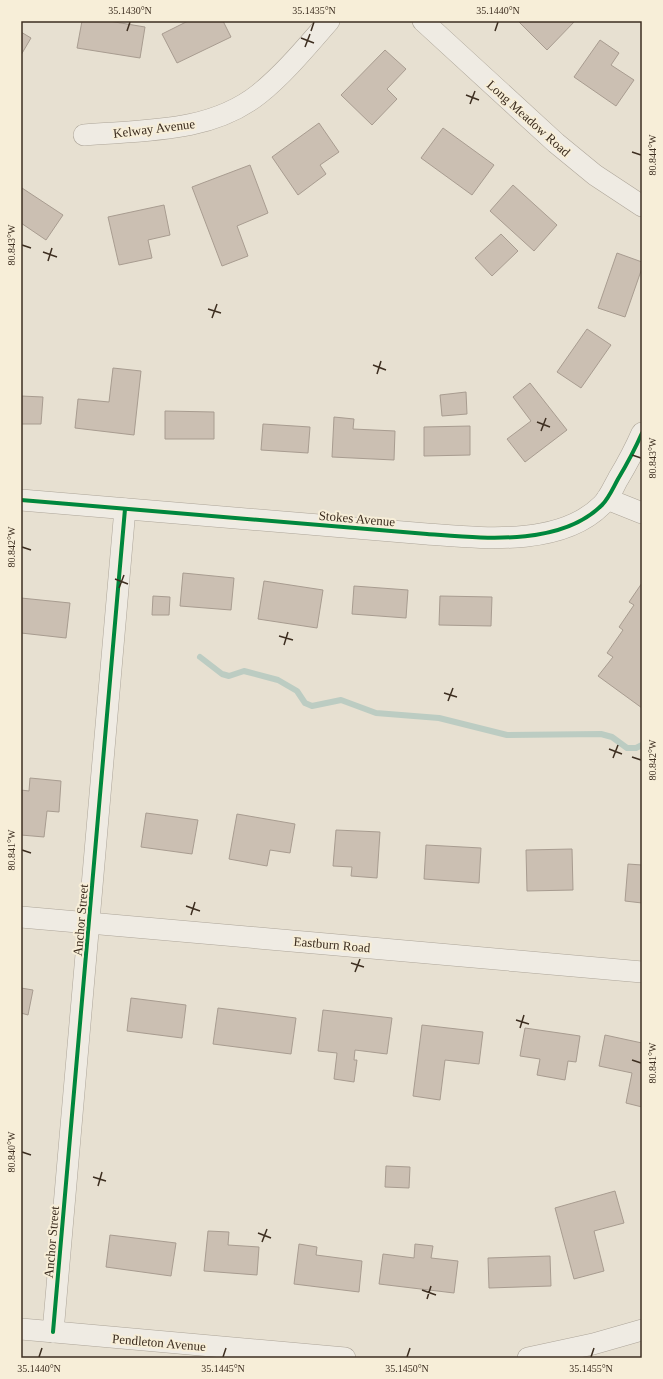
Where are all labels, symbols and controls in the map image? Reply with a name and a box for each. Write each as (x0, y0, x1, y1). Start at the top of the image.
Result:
text: 35.1430°N (108, 5, 152, 16)
text: 35.1435°N (292, 5, 336, 16)
text: 35.1440°N (476, 5, 520, 16)
street label: Long Meadow Road (484, 77, 574, 160)
street label: Kelway Avenue (112, 116, 196, 141)
text: 80.844°W (647, 134, 658, 175)
text: 80.843°W (6, 224, 17, 265)
text: 80.843°W (647, 437, 658, 478)
street label: Stokes Avenue (318, 508, 396, 529)
text: 80.842°W (6, 526, 17, 567)
text: 80.842°W (647, 739, 658, 780)
text: 80.841°W (6, 829, 17, 870)
street label: Anchor Street (70, 883, 91, 957)
street label: Eastburn Road (293, 934, 371, 955)
text: 80.841°W (647, 1042, 658, 1083)
text: 80.840°W (6, 1131, 17, 1172)
street label: Anchor Street (41, 1205, 62, 1279)
street label: Pendleton Avenue (111, 1331, 207, 1354)
text: 35.1440°N (17, 1363, 61, 1374)
text: 35.1445°N (201, 1363, 245, 1374)
text: 35.1450°N (385, 1363, 429, 1374)
text: 35.1455°N (569, 1363, 613, 1374)

